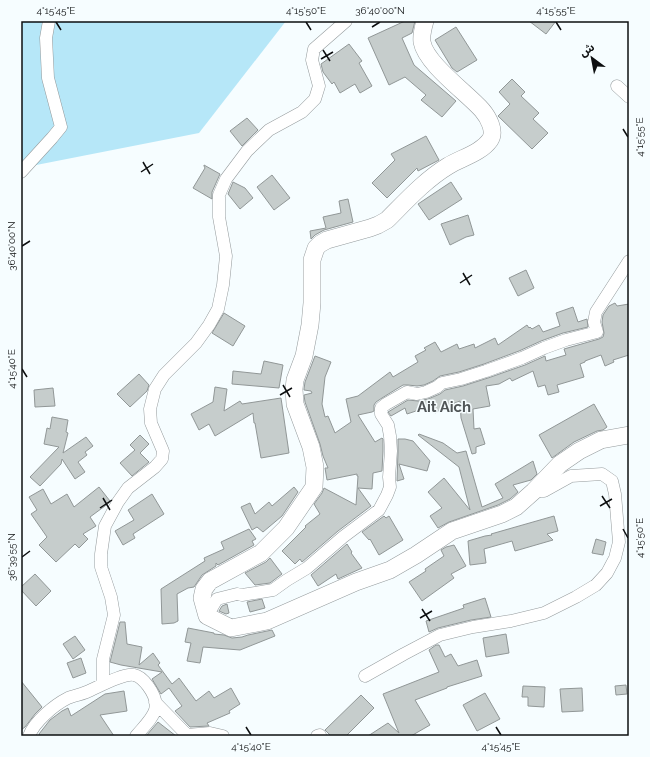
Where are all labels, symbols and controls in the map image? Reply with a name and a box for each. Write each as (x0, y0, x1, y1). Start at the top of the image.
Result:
text: 4°15'45"E (37, 5, 75, 16)
text: 4°15'50"E (286, 5, 326, 16)
text: 36°40'00"N (355, 5, 405, 16)
text: 4°15'55"E (536, 5, 576, 16)
north arrow (572, 38, 612, 78)
text: ش (577, 40, 597, 59)
text: 4°15'55"E (634, 117, 645, 157)
text: 36°40'00"N (6, 221, 17, 271)
text: 4°15'40"E (6, 349, 17, 389)
district label: Ait Aich (417, 398, 471, 416)
text: 4°15'50"E (634, 518, 645, 558)
text: 36°39'55"N (6, 533, 17, 581)
text: 4°15'40"E (231, 741, 271, 752)
text: 4°15'45"E (482, 741, 520, 752)

